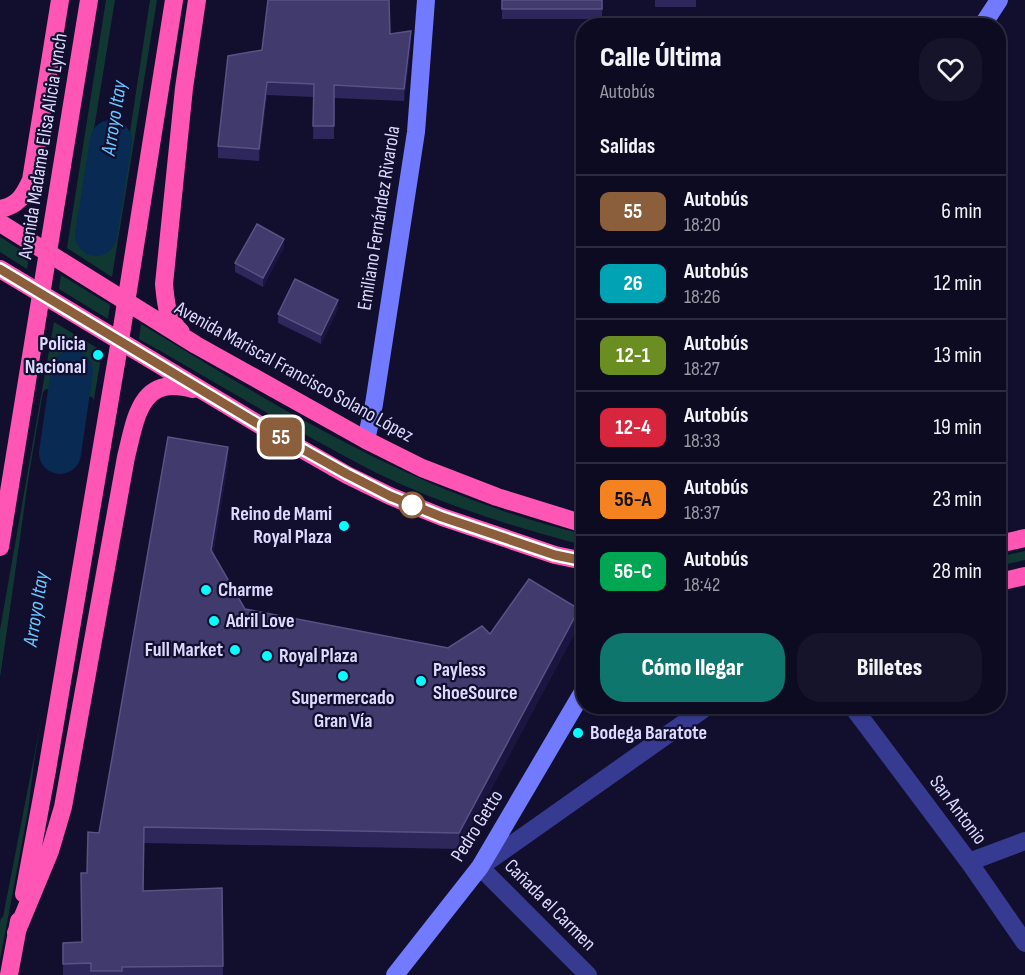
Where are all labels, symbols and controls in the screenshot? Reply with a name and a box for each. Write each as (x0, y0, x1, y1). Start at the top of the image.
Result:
street label: Avenida Madame Elisa Alicia Lynch (13, 31, 73, 262)
button: heart (919, 38, 982, 101)
text: Calle Última (600, 41, 722, 74)
water label: Arroyo Itay (96, 78, 132, 158)
text: Autobús (600, 80, 655, 104)
street label: Emiliano Fernández Rivarola (353, 124, 405, 312)
text: Salidas (600, 133, 655, 160)
text: Autobús (684, 186, 748, 213)
text: 6 min (941, 198, 982, 225)
text: 55 (624, 199, 642, 224)
text: 18:20 (684, 213, 721, 237)
text: Autobús (684, 258, 748, 285)
text: 12 min (934, 270, 982, 297)
text: 26 (623, 271, 643, 296)
text: 18:26 (684, 285, 721, 309)
street label: Avenida Mariscal Francisco Solano López (170, 296, 417, 448)
text: Autobús (684, 330, 748, 357)
place label: Policia Nacional (25, 332, 86, 379)
text: 13 min (934, 342, 982, 369)
text: 12-1 (616, 343, 650, 368)
marker: Policia Nacional (91, 348, 105, 362)
text: 18:27 (684, 357, 720, 381)
text: Autobús (684, 402, 748, 429)
text: 19 min (933, 414, 982, 441)
text: 12-4 (615, 415, 651, 440)
line badge: 55 (254, 418, 308, 456)
text: 55 (272, 425, 290, 450)
text: 18:33 (684, 429, 720, 453)
text: Autobús (684, 474, 748, 501)
text: 23 min (933, 486, 982, 513)
text: 56-A (615, 487, 651, 512)
unlabelled marker (399, 492, 425, 518)
text: 18:37 (684, 501, 720, 525)
place label: Reino de Mami Royal Plaza (231, 502, 332, 549)
marker: Reino de Mami Royal Plaza (337, 519, 351, 533)
text: Autobús (684, 546, 748, 573)
text: 28 min (932, 558, 982, 585)
text: 56-C (614, 559, 652, 584)
water label: Arroyo Itay (18, 569, 54, 649)
text: 18:42 (684, 573, 720, 597)
place label: Charme (218, 578, 273, 602)
marker: Charme (199, 583, 213, 597)
place label: Adril Love (225, 609, 295, 633)
marker: Adril Love (207, 614, 221, 628)
button: Cómo llegar (600, 633, 785, 702)
button: Billetes (797, 633, 982, 702)
place label: Full Market (145, 638, 223, 662)
marker: Full Market (228, 643, 242, 657)
place label: Royal Plaza (279, 644, 358, 668)
marker: Royal Plaza (260, 649, 274, 663)
place label: Payless ShoeSource (433, 658, 518, 705)
marker: Supermercado Gran Vía (336, 669, 350, 683)
marker: Payless ShoeSource (414, 674, 428, 688)
place label: Supermercado Gran Vía (292, 686, 394, 733)
place label: Bodega Baratote (590, 721, 707, 745)
marker: Bodega Baratote (571, 726, 585, 740)
street label: San Antonio (924, 771, 992, 849)
street label: Pedro Getto (446, 786, 508, 866)
street label: Cañada el Carmen (499, 854, 601, 956)

